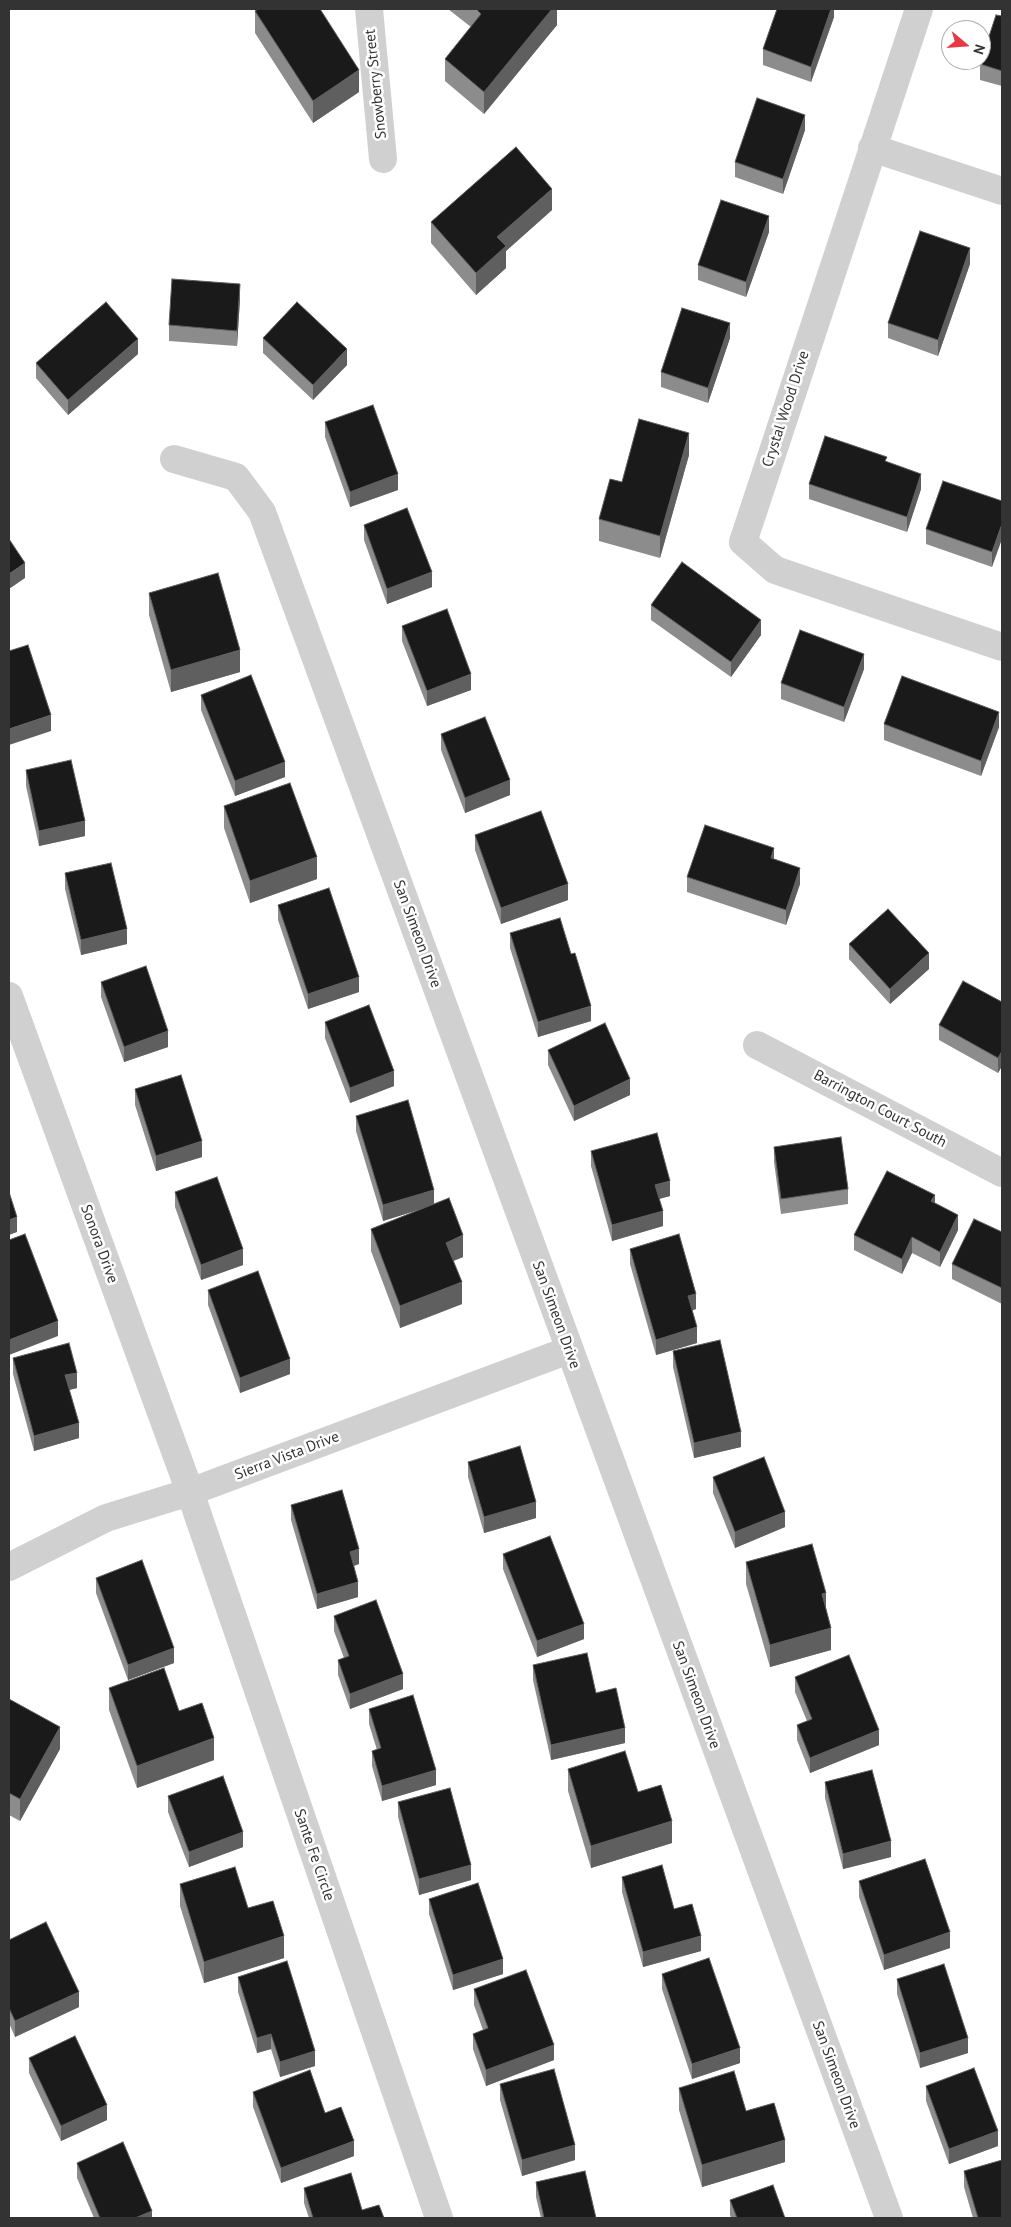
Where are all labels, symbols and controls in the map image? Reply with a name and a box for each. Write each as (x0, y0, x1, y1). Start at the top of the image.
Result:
north arrow (941, 20, 991, 70)
street label: Snowberry Street (361, 28, 391, 140)
text: N (969, 42, 989, 56)
street label: Crystal Wood Drive (759, 349, 813, 469)
street label: San Simeon Drive (389, 878, 445, 990)
street label: Barrington Court South (810, 1066, 950, 1152)
street label: Sonora Drive (76, 1202, 122, 1286)
street label: San Simeon Drive (528, 1259, 584, 1371)
street label: Sierra Vista Drive (232, 1428, 342, 1484)
street label: San Simeon Drive (668, 1639, 724, 1751)
street label: Sante Fe Circle (290, 1807, 338, 1903)
street label: San Simeon Drive (808, 2019, 864, 2131)

